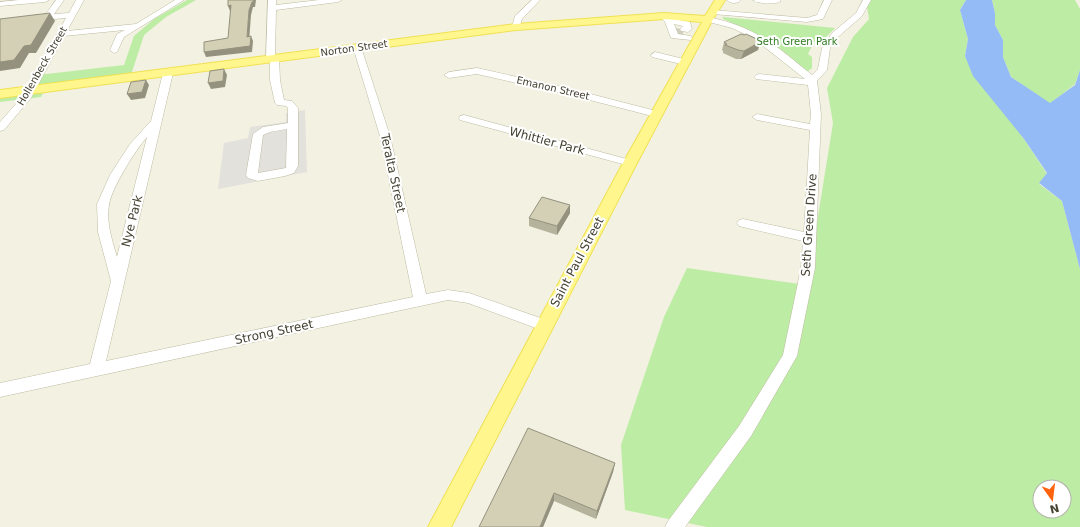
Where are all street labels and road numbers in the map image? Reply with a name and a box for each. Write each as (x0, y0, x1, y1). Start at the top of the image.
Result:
street label: Hollenbeck Street (15, 25, 69, 107)
street label: Norton Street (320, 38, 388, 58)
street label: Emanon Street (515, 74, 591, 102)
street label: Whittier Park (508, 124, 586, 158)
street label: Teralta Street (378, 131, 408, 214)
street label: Seth Green Drive (798, 173, 820, 277)
street label: Nye Park (119, 193, 145, 249)
street label: Saint Paul Street (547, 214, 607, 309)
street label: Strong Street (233, 317, 315, 347)

